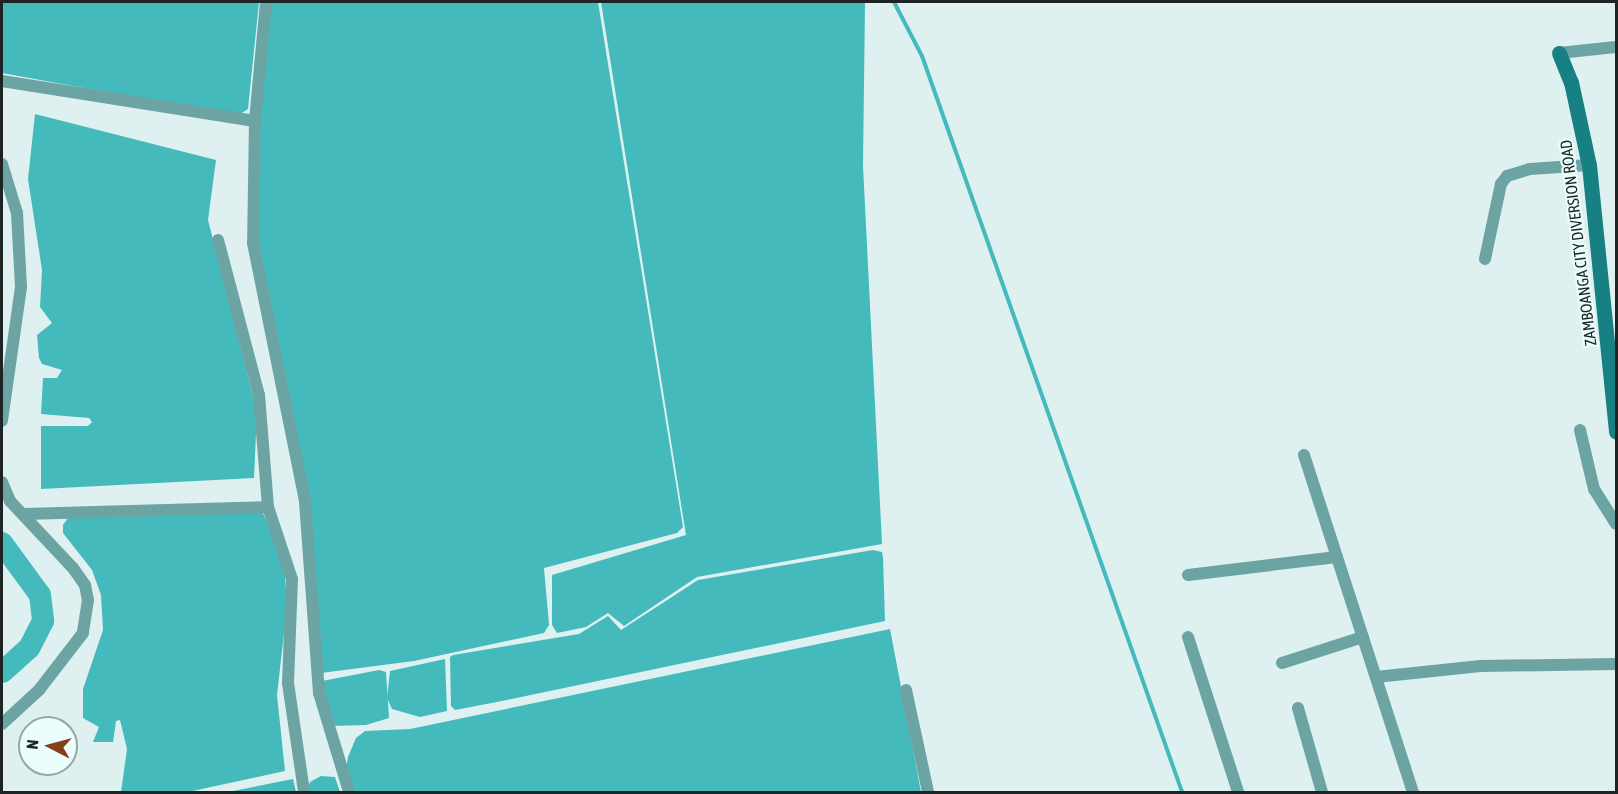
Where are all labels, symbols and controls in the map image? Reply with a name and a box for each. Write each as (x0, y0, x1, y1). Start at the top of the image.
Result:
street label: ZAMBOANGA CITY DIVERSION ROAD (1556, 139, 1600, 347)
north arrow (18, 716, 78, 776)
text: N (23, 739, 42, 750)

